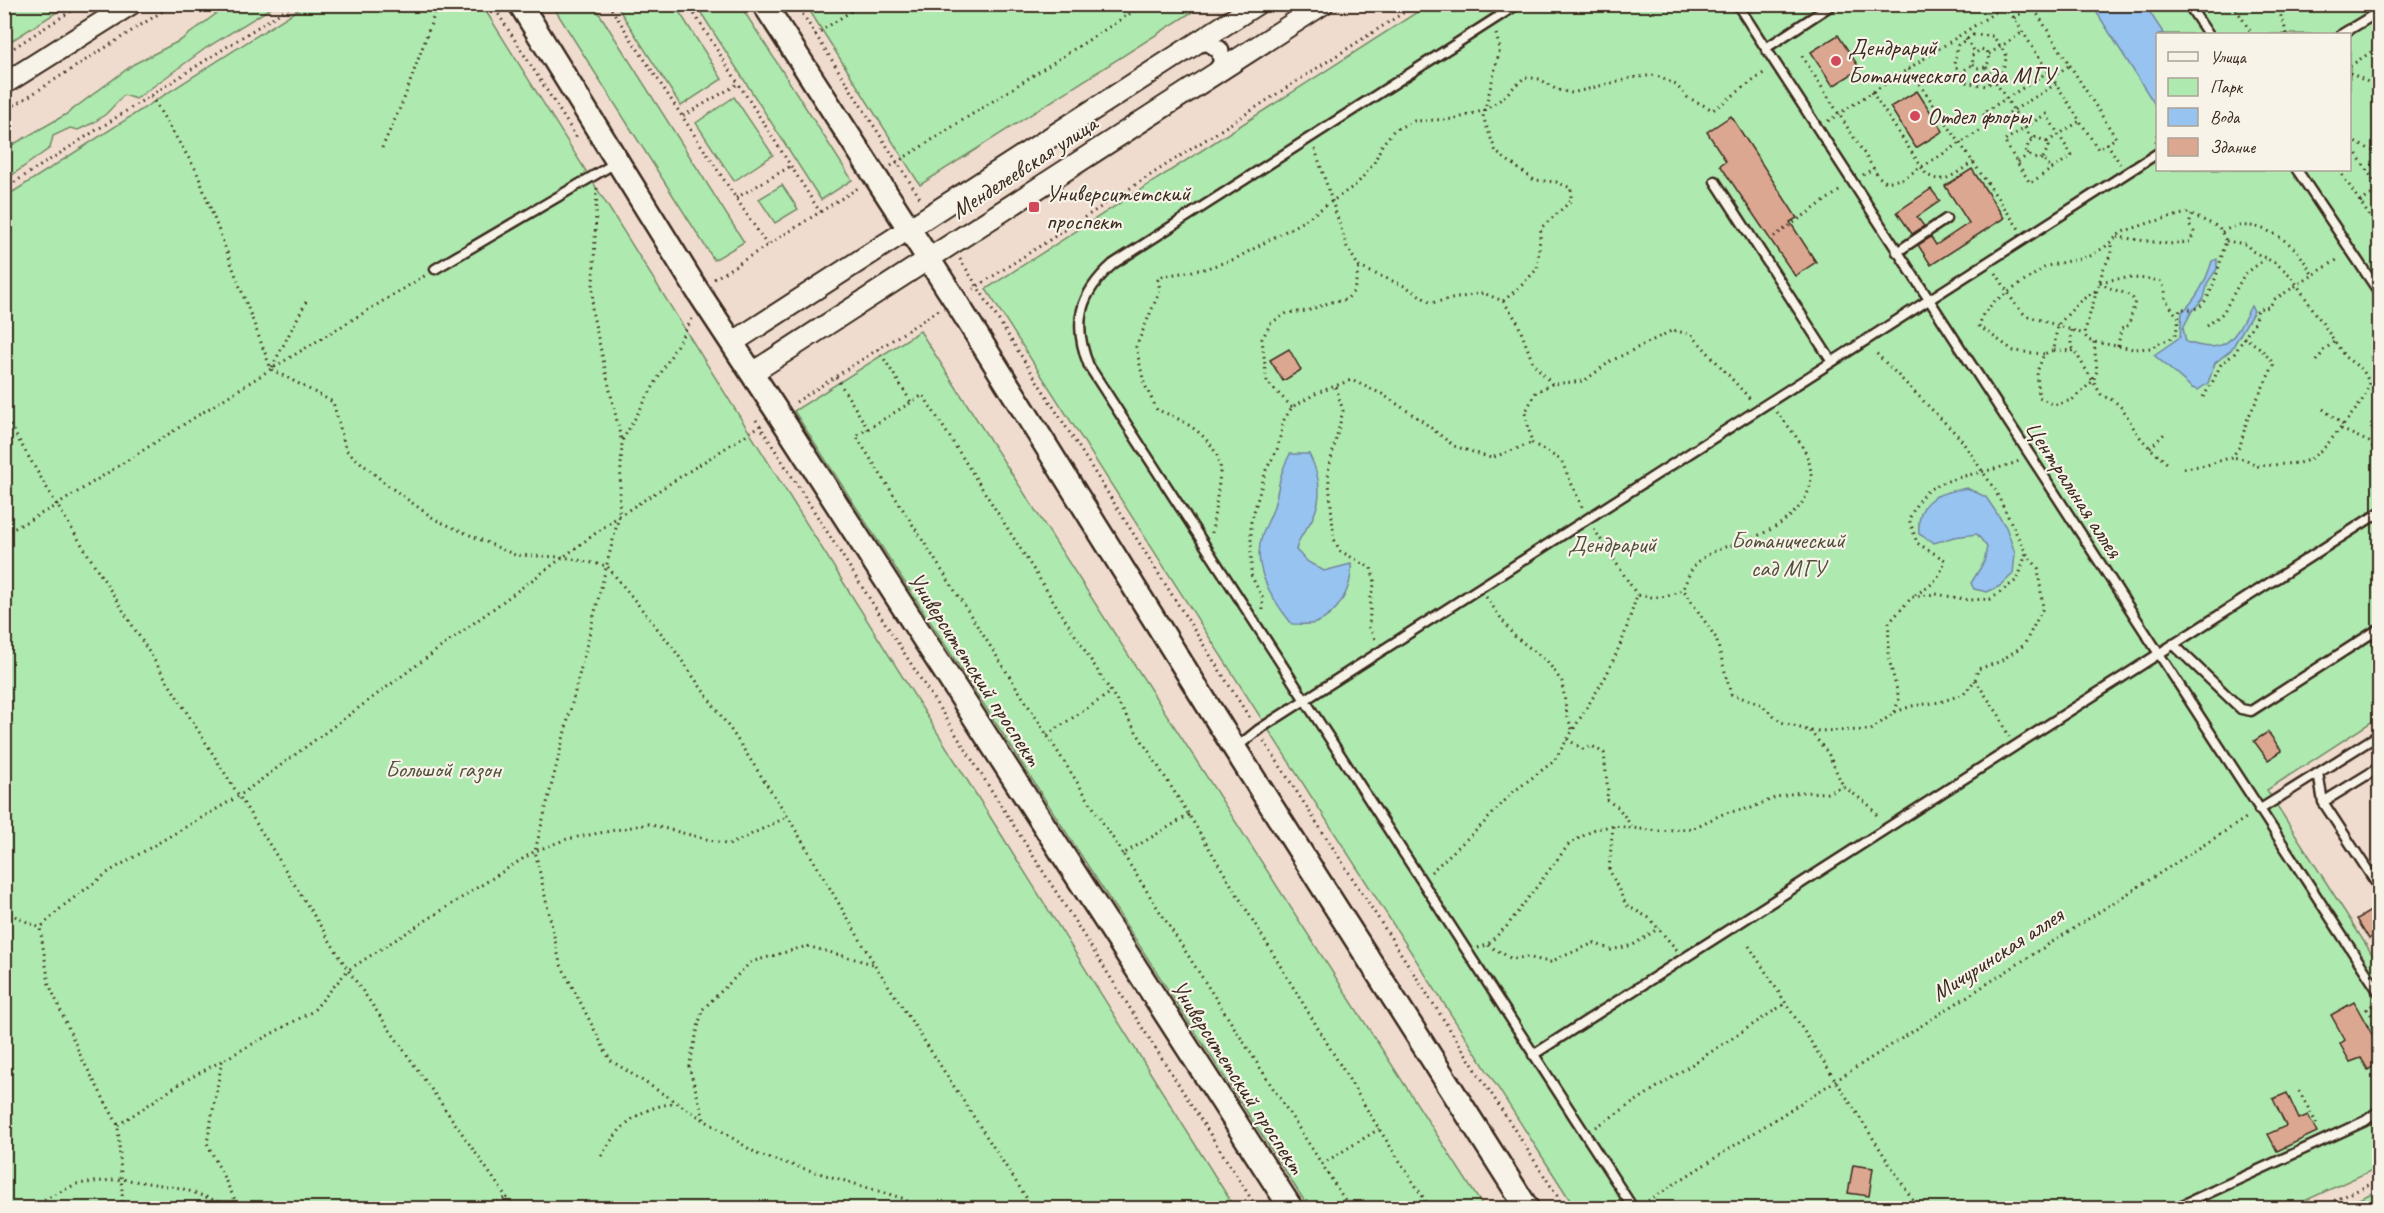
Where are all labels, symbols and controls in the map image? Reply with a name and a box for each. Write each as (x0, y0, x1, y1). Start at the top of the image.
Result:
place label: Дендрарий Ботанического сада МГУ (1848, 32, 2058, 90)
legend (2156, 33, 2351, 171)
text: Улица (2210, 46, 2247, 68)
marker: Дендрарий Ботанического сада МГУ (1829, 54, 1843, 68)
text: Парк (2210, 76, 2244, 98)
place label: Отдел флоры (1927, 101, 2033, 131)
text: Вода (2210, 106, 2241, 128)
street label: Менделеевская улица (945, 108, 1104, 225)
marker: Отдел флоры (1908, 109, 1922, 123)
text: Здание (2210, 136, 2256, 158)
place label: Университетский проспект (1046, 178, 1192, 236)
marker: Университетский проспект (1027, 200, 1041, 214)
street label: Центральная аллея (2018, 415, 2130, 564)
park label: Ботанический сад МГУ (1731, 525, 1847, 583)
park label: Дендрарий (1568, 529, 1658, 559)
street label: Университетский проспект (901, 566, 1049, 772)
park label: Большой газон (385, 754, 503, 784)
street label: Мичуринская аллея (1925, 899, 2070, 1008)
street label: Университетский проспект (1164, 974, 1312, 1180)

